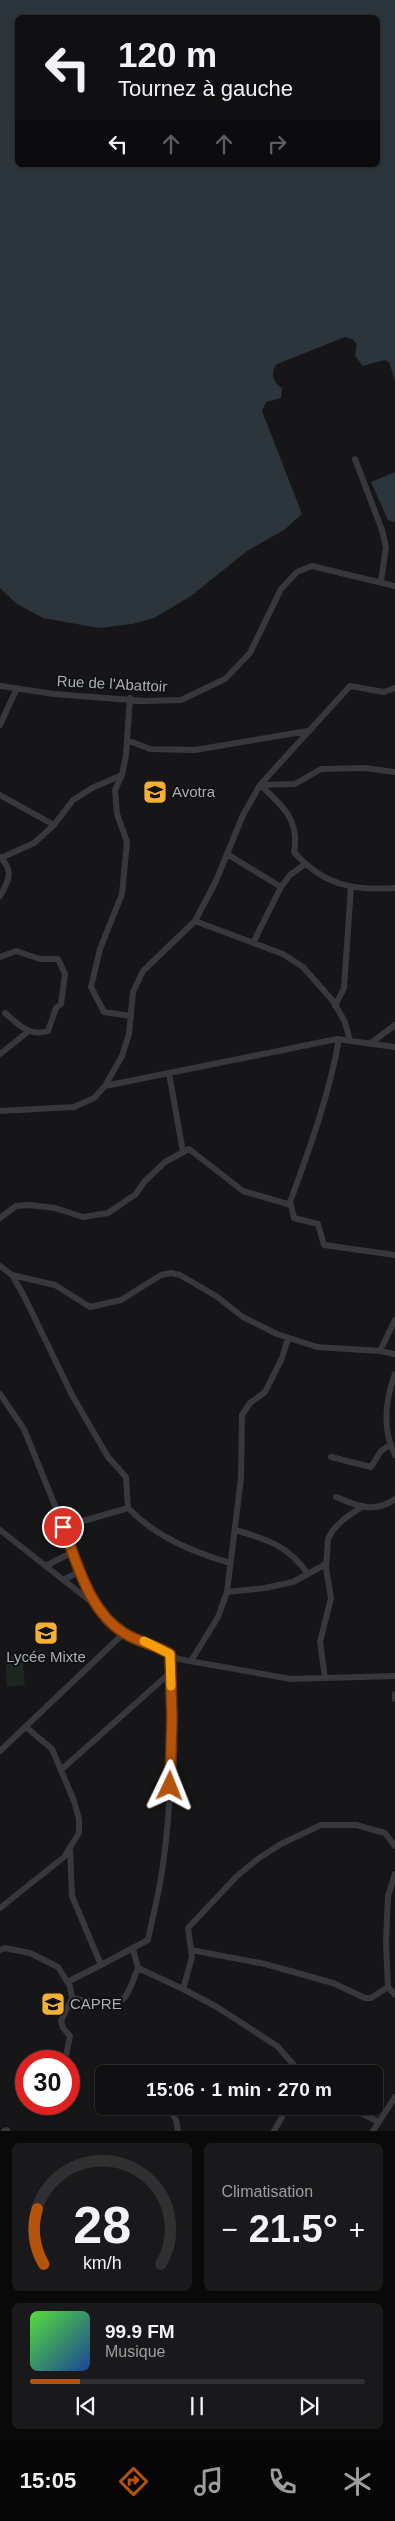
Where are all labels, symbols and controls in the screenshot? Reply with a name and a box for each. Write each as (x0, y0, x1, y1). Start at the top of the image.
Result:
icon: left (35, 35, 100, 100)
text: 120 m (118, 35, 217, 74)
text: Tournez à gauche (118, 76, 293, 101)
icon: left (104, 130, 132, 158)
icon: ahead (157, 130, 185, 158)
icon: ahead (210, 130, 238, 158)
icon: right (263, 130, 291, 158)
street label: Rue de l'Abattoir (56, 672, 168, 695)
school or university icon: Avotra (142, 779, 168, 805)
place label: Avotra (172, 783, 216, 800)
pin (42, 1506, 84, 1548)
icon: arrive (49, 1513, 77, 1541)
school or university icon: Lycée Mixte (33, 1620, 59, 1646)
place label: Lycée Mixte (6, 1648, 86, 1665)
position arrow (143, 1759, 195, 1811)
school or university icon: CAPRE (40, 1991, 66, 2017)
place label: CAPRE (70, 1995, 122, 2012)
speed limit sign: 30 (15, 2050, 80, 2115)
text: 15:06 · 1 min · 270 m (146, 2079, 332, 2100)
text: Climatisation (222, 2183, 313, 2200)
text: 28 (73, 2196, 131, 2254)
text: 21.5° (249, 2208, 338, 2250)
text: − (222, 2214, 238, 2245)
text: + (349, 2214, 365, 2245)
text: km/h (82, 2253, 121, 2273)
text: 99.9 FM (105, 2321, 175, 2342)
text: Musique (105, 2343, 165, 2360)
icon: previous (72, 2392, 100, 2420)
icon: pause (183, 2392, 211, 2420)
icon: next (295, 2392, 323, 2420)
icon: directions (116, 2464, 151, 2499)
icon: music (191, 2464, 226, 2499)
icon: phone (265, 2464, 300, 2499)
icon: climate (340, 2464, 375, 2499)
text: 15:05 (20, 2468, 76, 2493)

